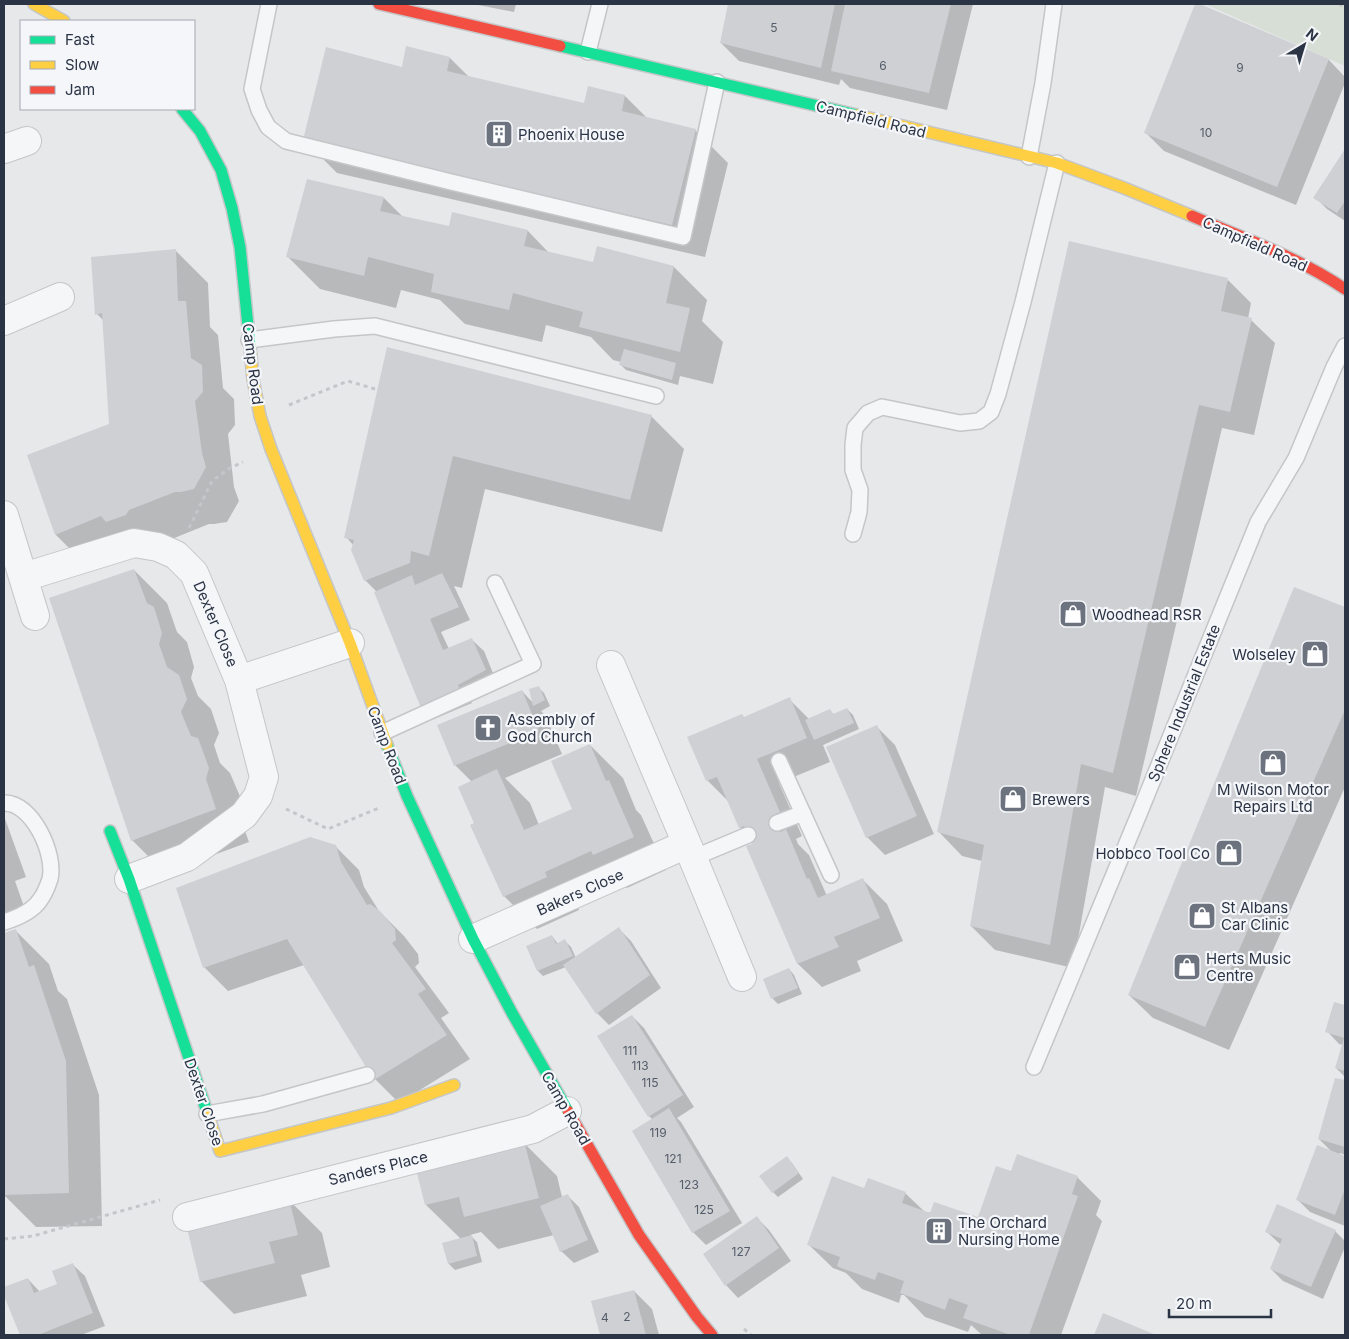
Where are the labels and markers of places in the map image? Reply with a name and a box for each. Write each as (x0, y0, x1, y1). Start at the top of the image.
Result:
building icon: Phoenix House (484, 119, 514, 149)
place label: Phoenix House (518, 125, 625, 144)
shop icon: Woodhead RSR (1058, 599, 1088, 629)
place label: Woodhead RSR (1092, 605, 1202, 624)
shop icon: Wolseley (1300, 639, 1330, 669)
place label: Wolseley (1232, 645, 1297, 664)
place label: Assembly of God Church (507, 710, 596, 746)
church icon: Assembly of God Church (473, 713, 503, 743)
shop icon: M Wilson Motor Repairs Ltd (1258, 748, 1288, 778)
place label: M Wilson Motor Repairs Ltd (1217, 780, 1329, 816)
shop icon: Brewers (998, 784, 1028, 814)
place label: Brewers (1032, 790, 1090, 809)
shop icon: Hobbco Tool Co (1214, 838, 1244, 868)
place label: Hobbco Tool Co (1095, 844, 1210, 863)
place label: St Albans Car Clinic (1221, 898, 1290, 934)
shop icon: St Albans Car Clinic (1187, 901, 1217, 931)
place label: Herts Music Centre (1206, 949, 1291, 985)
shop icon: Herts Music Centre (1172, 952, 1202, 982)
place label: The Orchard Nursing Home (958, 1213, 1060, 1249)
building icon: The Orchard Nursing Home (924, 1216, 954, 1246)

